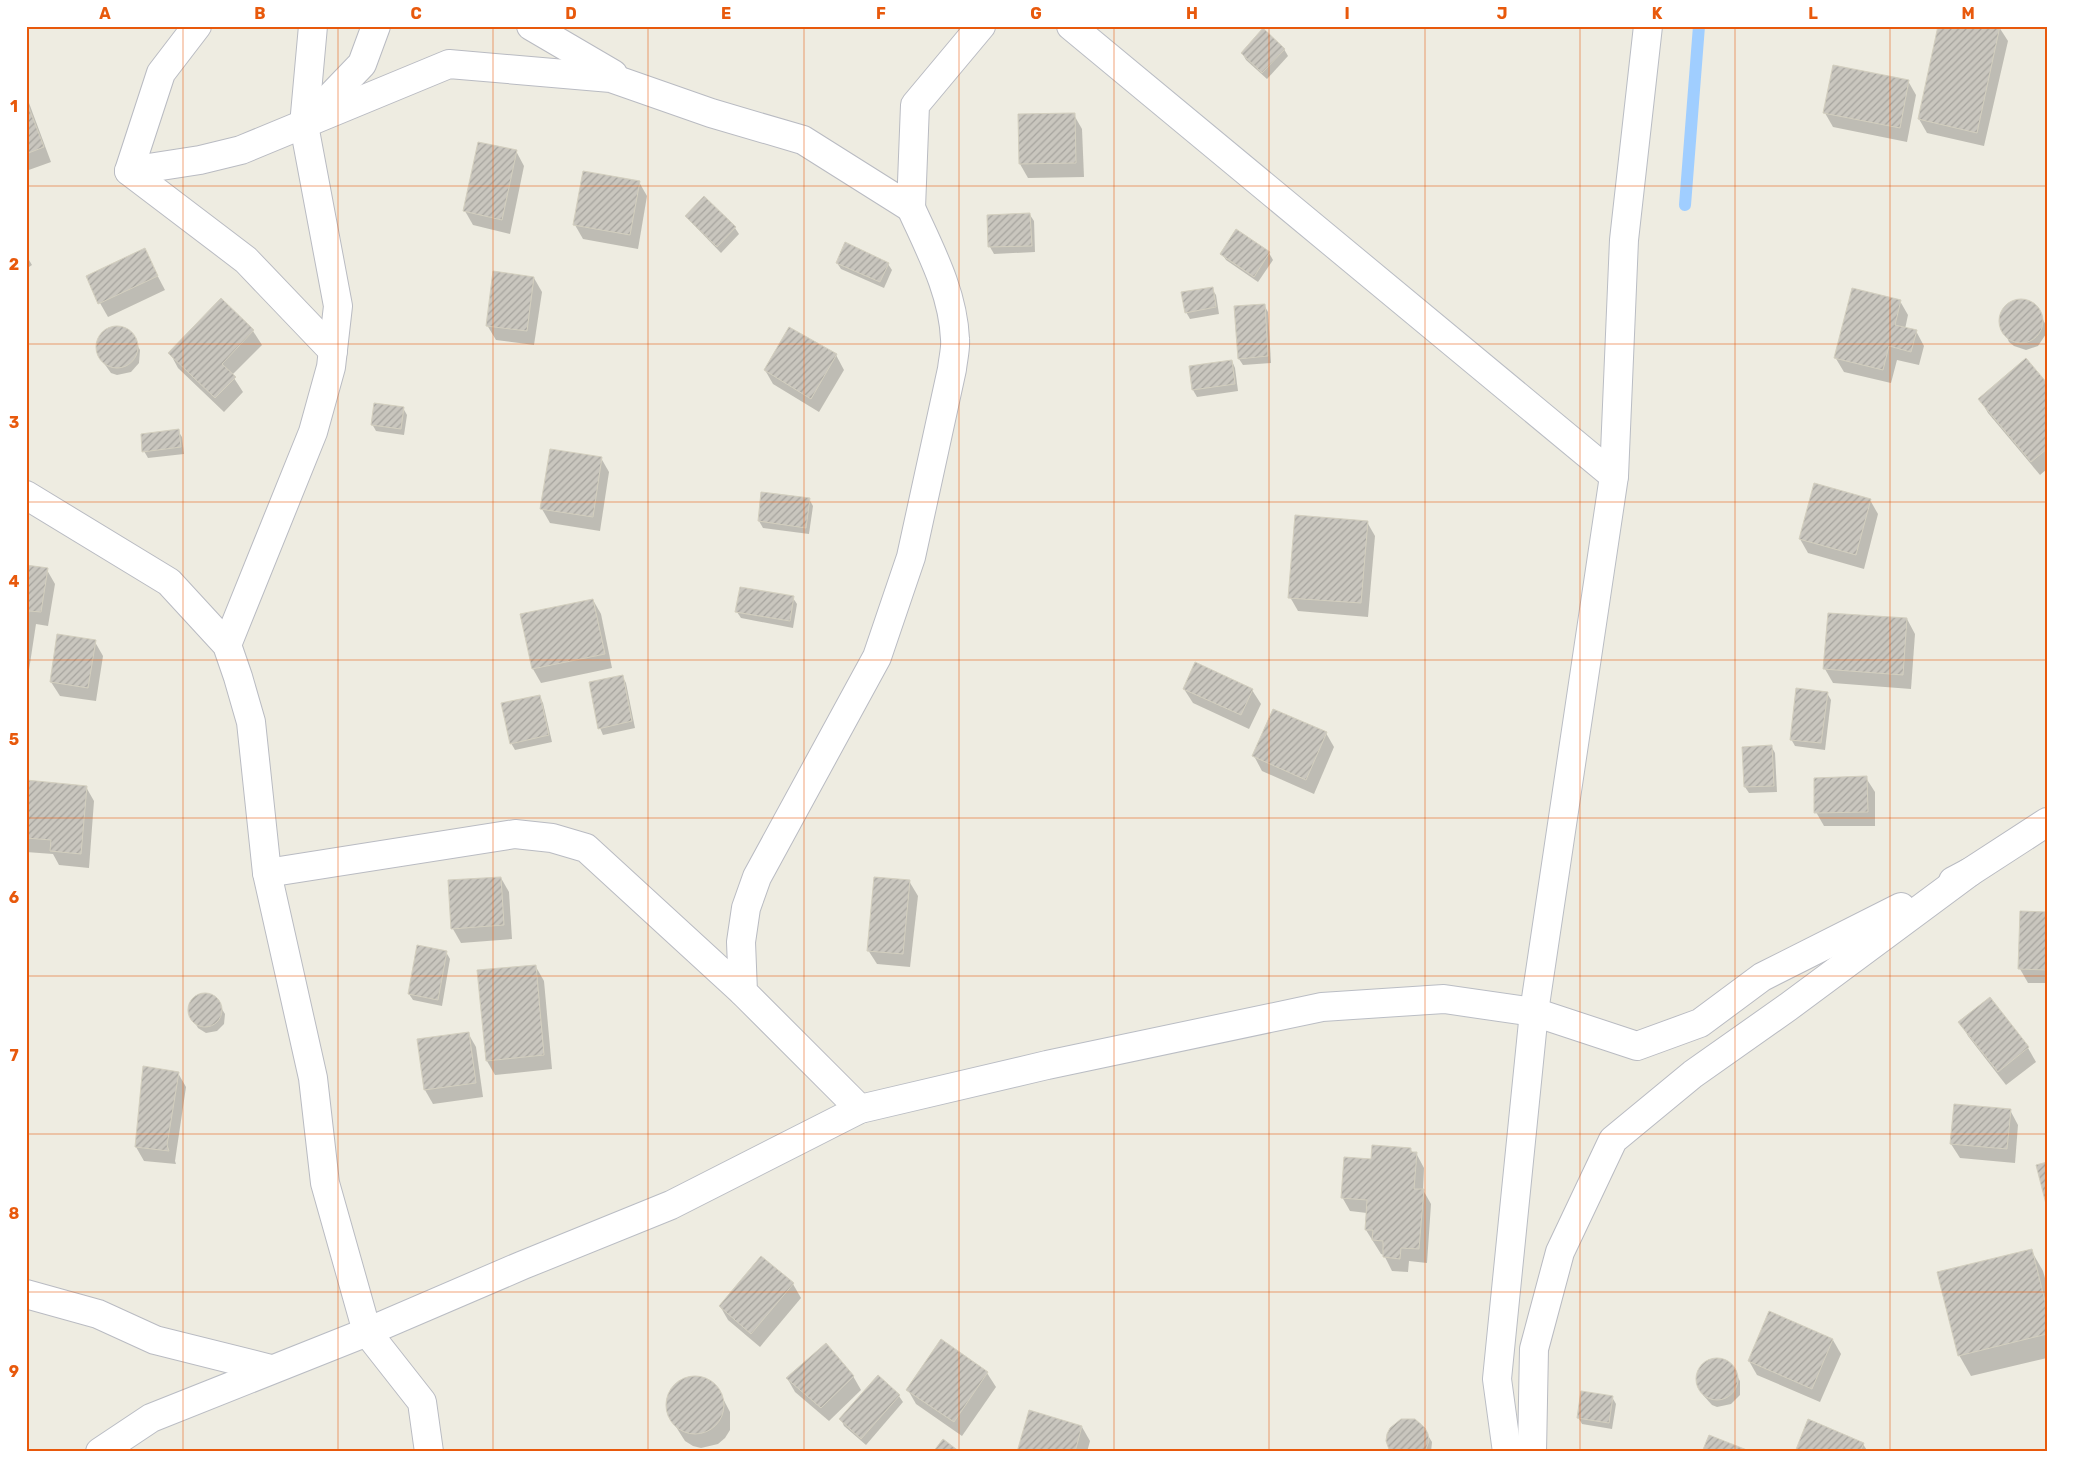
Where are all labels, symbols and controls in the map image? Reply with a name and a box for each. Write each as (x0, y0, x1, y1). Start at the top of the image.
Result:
text: A (99, 4, 111, 23)
text: B (254, 4, 266, 23)
text: C (410, 4, 422, 23)
text: D (565, 4, 577, 23)
text: E (721, 4, 731, 23)
text: F (876, 4, 886, 23)
text: G (1030, 4, 1042, 23)
text: H (1186, 4, 1198, 23)
text: I (1344, 4, 1350, 23)
text: J (1497, 4, 1507, 23)
text: K (1652, 4, 1663, 23)
text: L (1808, 4, 1818, 23)
text: M (1961, 4, 1975, 23)
text: 1 (10, 97, 18, 116)
text: 2 (9, 255, 19, 274)
text: 3 (9, 413, 19, 432)
text: 4 (9, 572, 20, 591)
text: 5 (9, 730, 19, 749)
text: 6 (9, 888, 19, 907)
text: 7 (9, 1046, 19, 1065)
text: 8 (9, 1204, 20, 1223)
text: 9 (9, 1362, 19, 1381)

